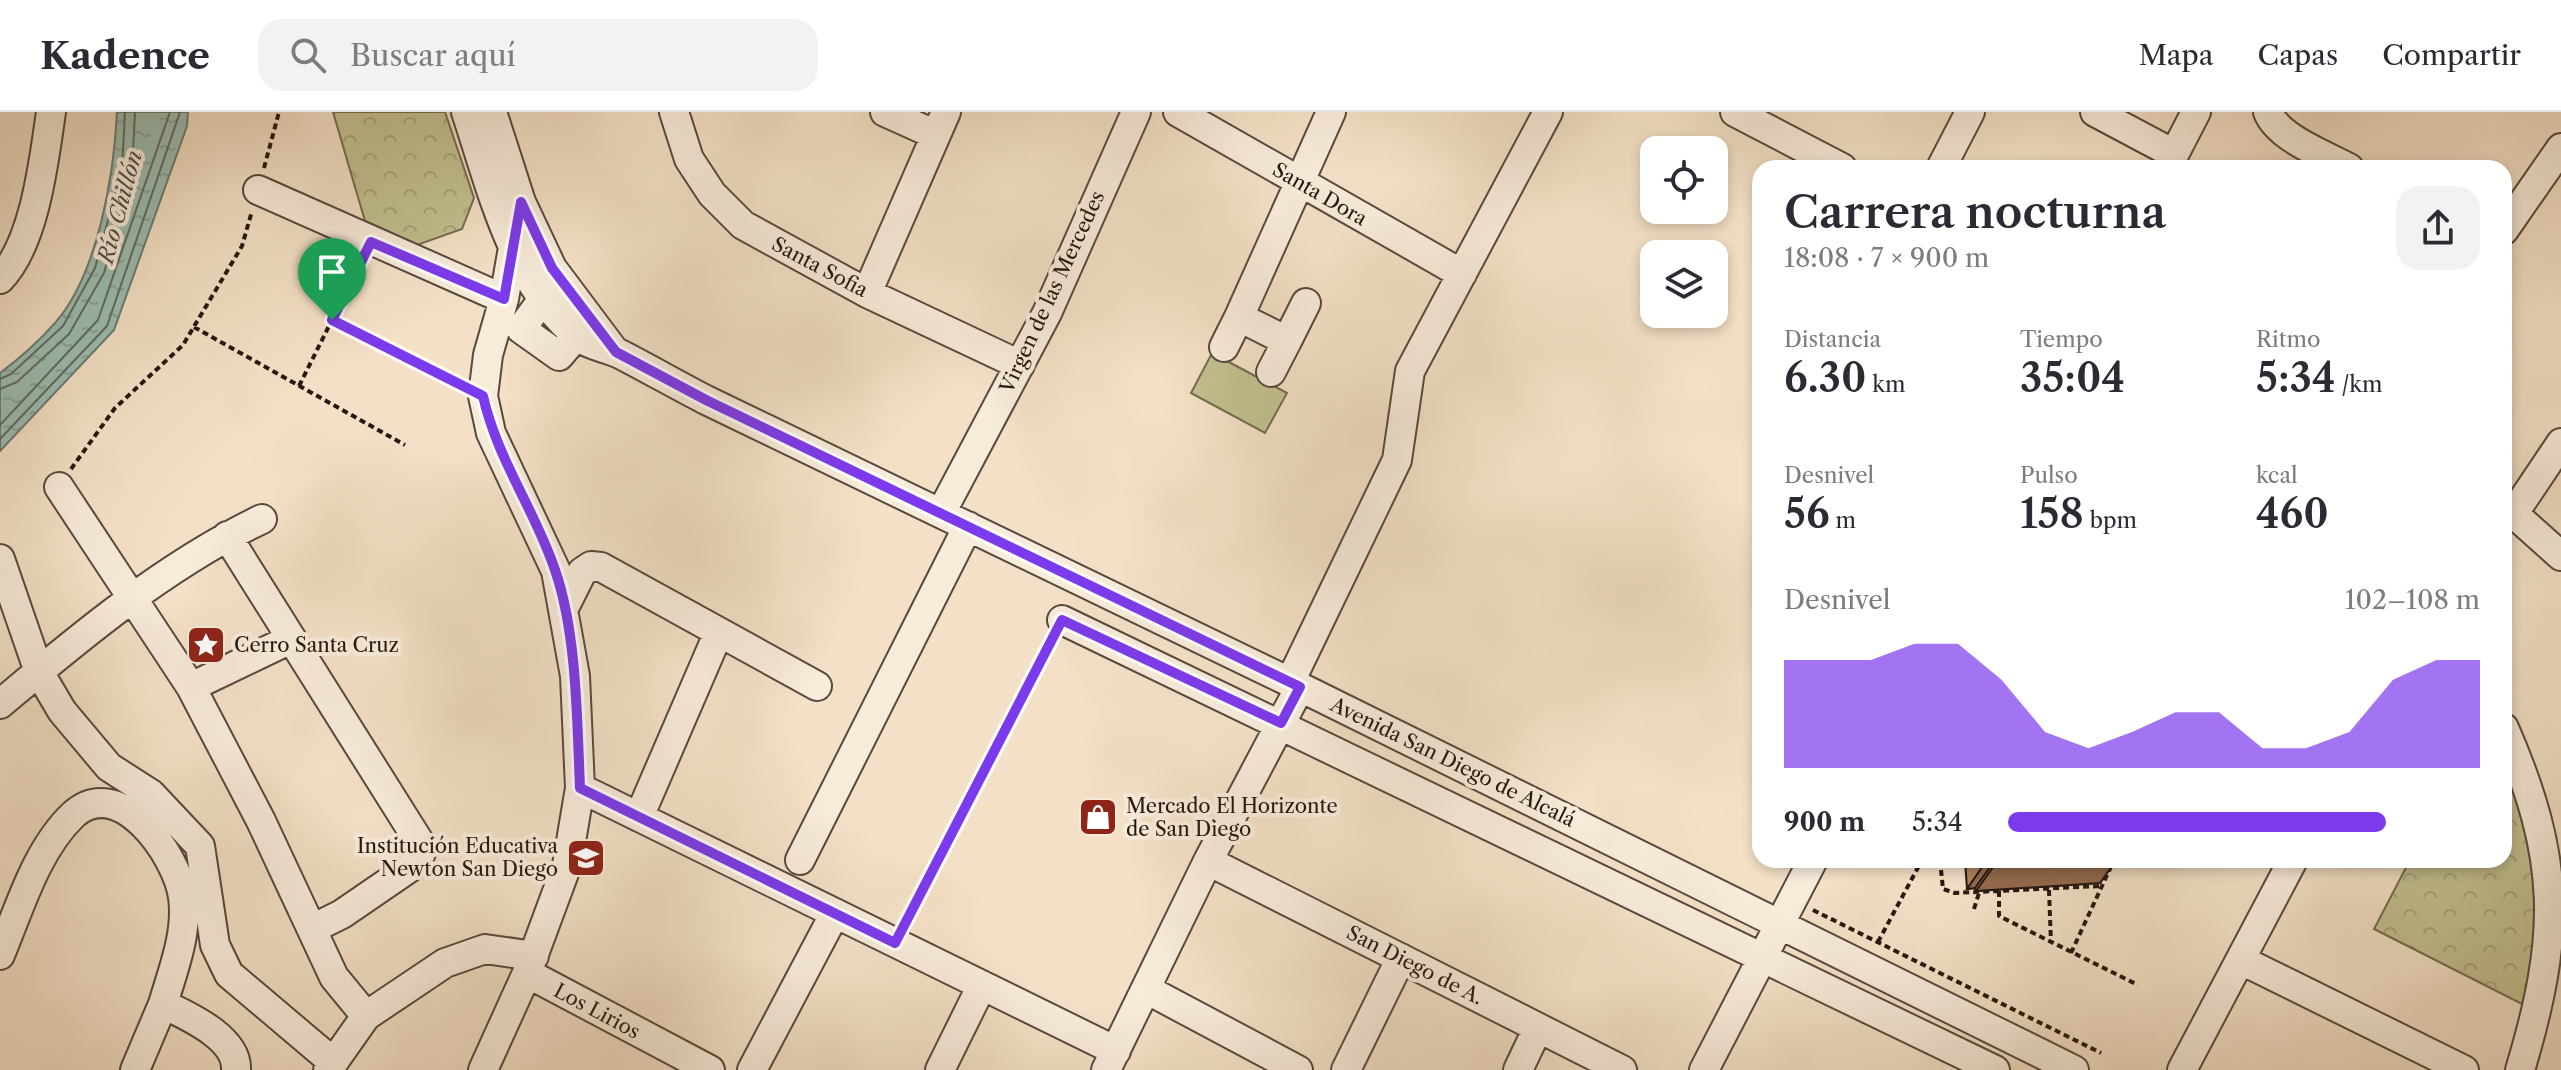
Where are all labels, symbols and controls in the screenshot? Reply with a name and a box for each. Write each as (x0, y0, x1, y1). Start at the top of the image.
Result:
search box (258, 19, 818, 91)
text: Kadence (40, 32, 210, 79)
icon: search (286, 33, 330, 77)
text: Buscar aquí (350, 37, 516, 74)
text: Mapa (2139, 38, 2214, 72)
text: Capas (2258, 38, 2338, 72)
text: Compartir (2382, 38, 2521, 72)
map controls (1640, 136, 1728, 328)
button: locate (1640, 136, 1728, 224)
water label: Río Chillón (91, 148, 148, 268)
street label: Santa Dora (1269, 157, 1372, 231)
text: Carrera nocturna (1784, 185, 2166, 239)
button: share (2396, 186, 2480, 270)
street label: Virgen de las Mercedes (994, 187, 1109, 398)
street label: Santa Sofia (768, 232, 872, 302)
pin (298, 238, 366, 320)
button: layers (1640, 240, 1728, 328)
text: 18:08 · 7 × 900 m (1784, 242, 1989, 274)
icon: arrive (310, 250, 354, 294)
text: Distancia (1784, 326, 1881, 353)
text: Tiempo (2020, 326, 2103, 353)
text: Ritmo (2256, 326, 2321, 353)
text: 6.30 (1784, 353, 1866, 402)
text: 35:04 (2020, 353, 2125, 402)
text: 5:34 (2256, 353, 2336, 402)
text: km (1866, 371, 1906, 398)
text: /km (2336, 371, 2383, 398)
text: Desnivel (1784, 462, 1874, 489)
text: Pulso (2020, 462, 2078, 489)
text: kcal (2256, 462, 2298, 489)
text: 56 (1784, 489, 1830, 538)
text: 158 (2020, 489, 2084, 538)
text: 460 (2256, 489, 2329, 538)
text: m (1830, 507, 1856, 534)
text: bpm (2084, 507, 2137, 534)
text: Desnivel (1784, 584, 1891, 616)
text: 102–108 m (2345, 584, 2480, 616)
place icon: Cerro Santa Cruz (185, 624, 227, 666)
place label: Cerro Santa Cruz (234, 633, 399, 657)
street label: Avenida San Diego de Alcalá (1326, 692, 1580, 832)
place label: Mercado El Horizonte de San Diego (1126, 794, 1338, 841)
shop icon: Mercado El Horizonte de San Diego (1077, 796, 1119, 838)
text: 900 m (1784, 806, 1865, 838)
text: 5:34 (1912, 806, 1963, 838)
place label: Institución Educativa Newton San Diego (357, 834, 558, 881)
school or university icon: Institución Educativa Newton San Diego (565, 837, 607, 879)
street label: San Diego de A. (1343, 920, 1487, 1010)
street label: Los Lirios (550, 978, 644, 1044)

